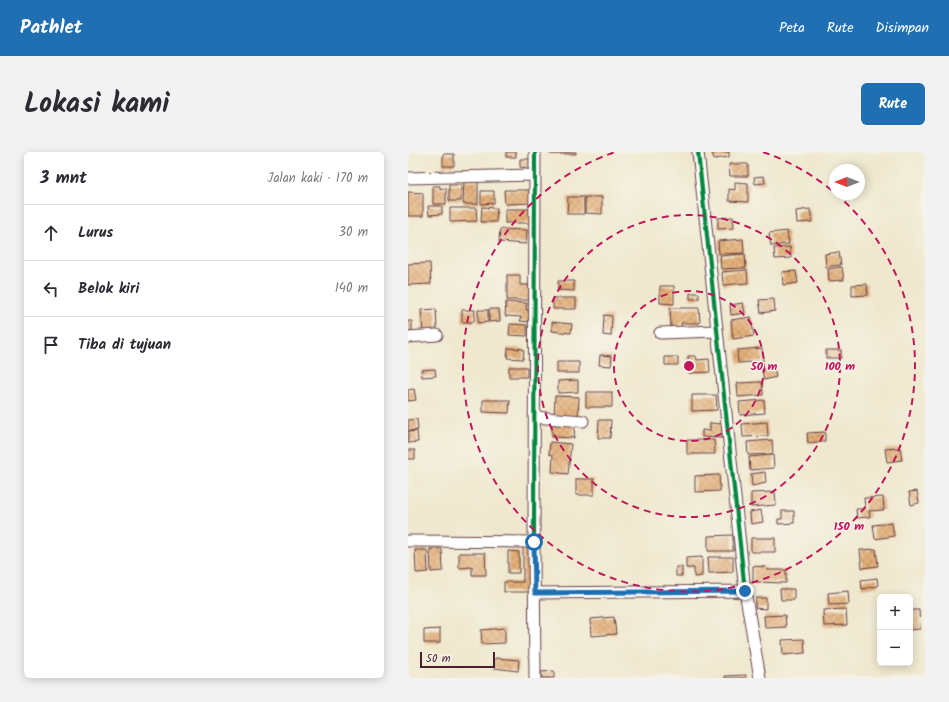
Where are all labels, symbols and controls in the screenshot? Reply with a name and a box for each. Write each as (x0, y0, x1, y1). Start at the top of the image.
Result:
text: Pathlet (20, 13, 82, 43)
text: Peta (779, 17, 805, 39)
text: Rute (827, 17, 853, 39)
text: Disimpan (875, 17, 929, 39)
text: Lokasi kami (24, 82, 170, 127)
button: Rute (861, 83, 925, 125)
north arrow (829, 164, 865, 200)
text: 3 mnt (40, 165, 87, 192)
text: Jalan kaki · 170 m (267, 168, 368, 189)
text: Lurus (78, 221, 113, 245)
icon: ahead (40, 222, 62, 244)
text: 30 m (339, 222, 368, 243)
text: Belok kiri (78, 277, 139, 301)
icon: left (40, 278, 62, 300)
text: 140 m (335, 278, 368, 299)
text: Tiba di tujuan (78, 333, 171, 357)
icon: arrive (40, 334, 62, 356)
text: 50 m (750, 357, 778, 376)
text: 100 m (825, 357, 855, 376)
centre of rings (682, 359, 696, 373)
text: 150 m (834, 517, 864, 536)
route start (525, 533, 543, 551)
route end (736, 582, 754, 600)
map controls (877, 594, 913, 666)
button: + (877, 594, 913, 630)
button: − (877, 630, 913, 666)
scale bar (420, 650, 495, 669)
text: 50 m (426, 650, 451, 668)

